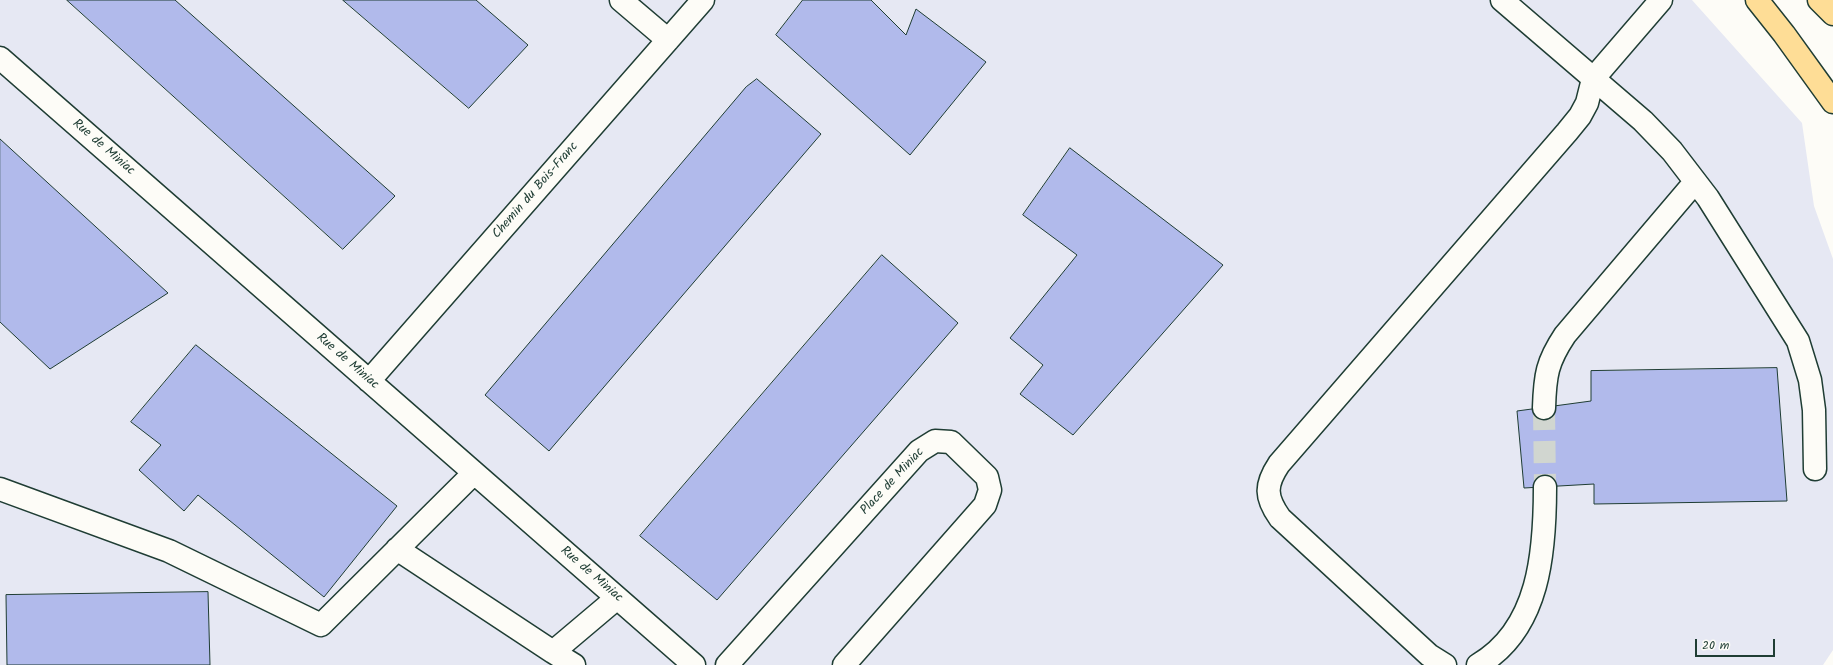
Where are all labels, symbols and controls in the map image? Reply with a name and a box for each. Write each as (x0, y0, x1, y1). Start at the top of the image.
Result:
street label: Rue de Miniac (69, 117, 137, 179)
street label: Chemin du Bois-Franc (490, 140, 582, 242)
street label: Rue de Miniac (313, 331, 381, 393)
street label: Place de Miniac (858, 445, 928, 519)
street label: Rue de Miniac (557, 544, 625, 606)
scale bar (1697, 631, 1777, 657)
text: 20 m (1702, 636, 1729, 655)

